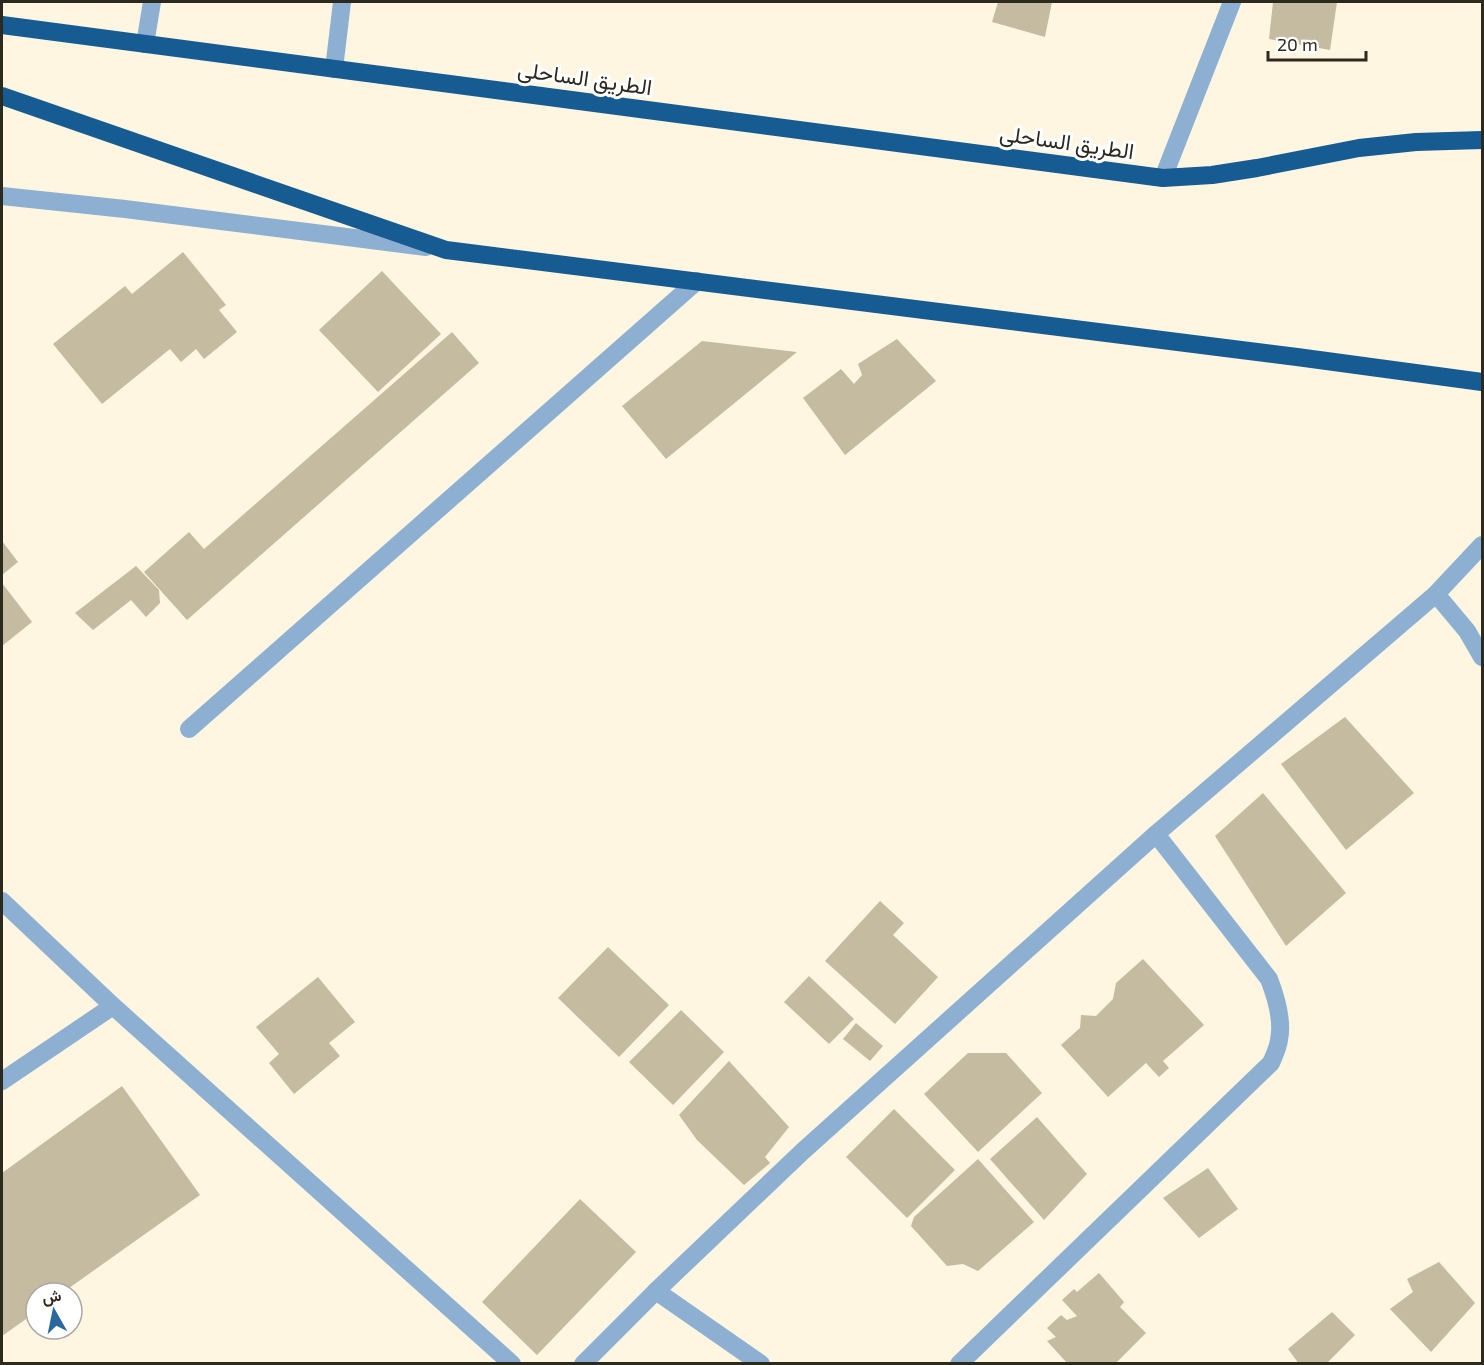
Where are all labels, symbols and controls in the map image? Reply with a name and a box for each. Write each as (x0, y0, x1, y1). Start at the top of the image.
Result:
scale bar (1268, 24, 1366, 62)
text: 20 m (1277, 33, 1318, 55)
street label: الطريق الساحلى (516, 55, 654, 101)
street label: الطريق الساحلى (998, 119, 1136, 165)
north arrow (24, 1281, 84, 1341)
text: ش (41, 1285, 63, 1308)

